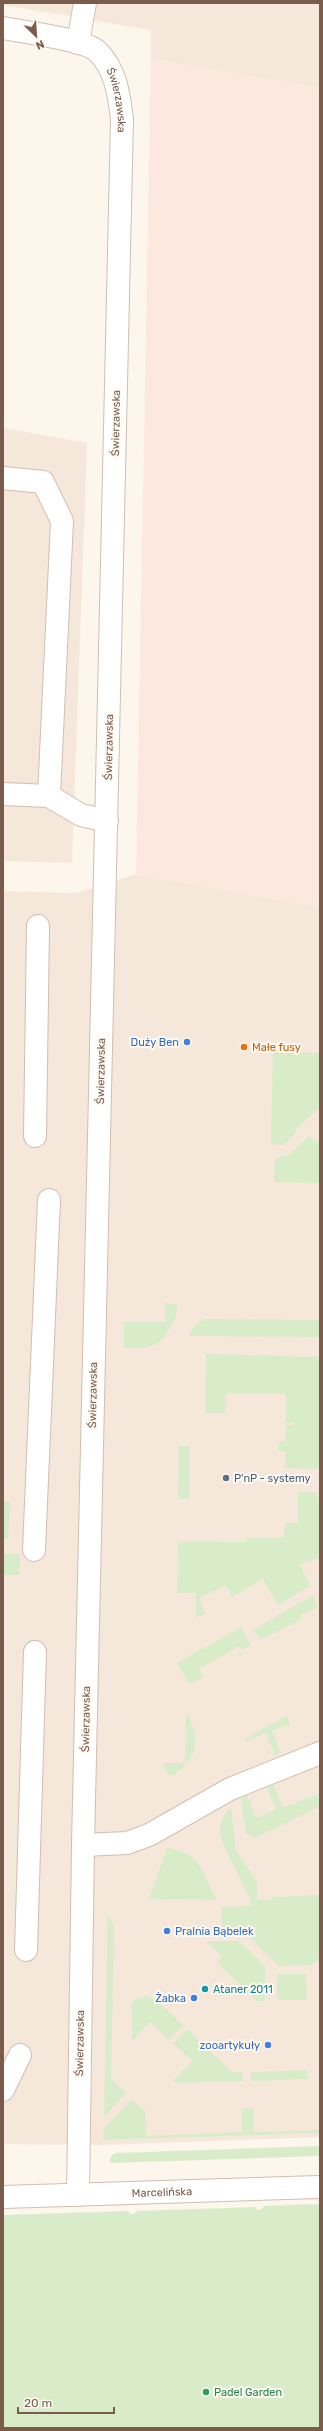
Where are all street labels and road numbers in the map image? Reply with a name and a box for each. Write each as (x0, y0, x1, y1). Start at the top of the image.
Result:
street label: Świerzawska (104, 65, 129, 133)
street label: Świerzawska (109, 390, 123, 456)
street label: Świerzawska (102, 714, 116, 780)
street label: Świerzawska (94, 1038, 108, 1104)
street label: Świerzawska (86, 1362, 100, 1428)
street label: Świerzawska (79, 1686, 93, 1752)
street label: Świerzawska (73, 2010, 87, 2076)
street label: Marcelińska (132, 2185, 192, 2199)

